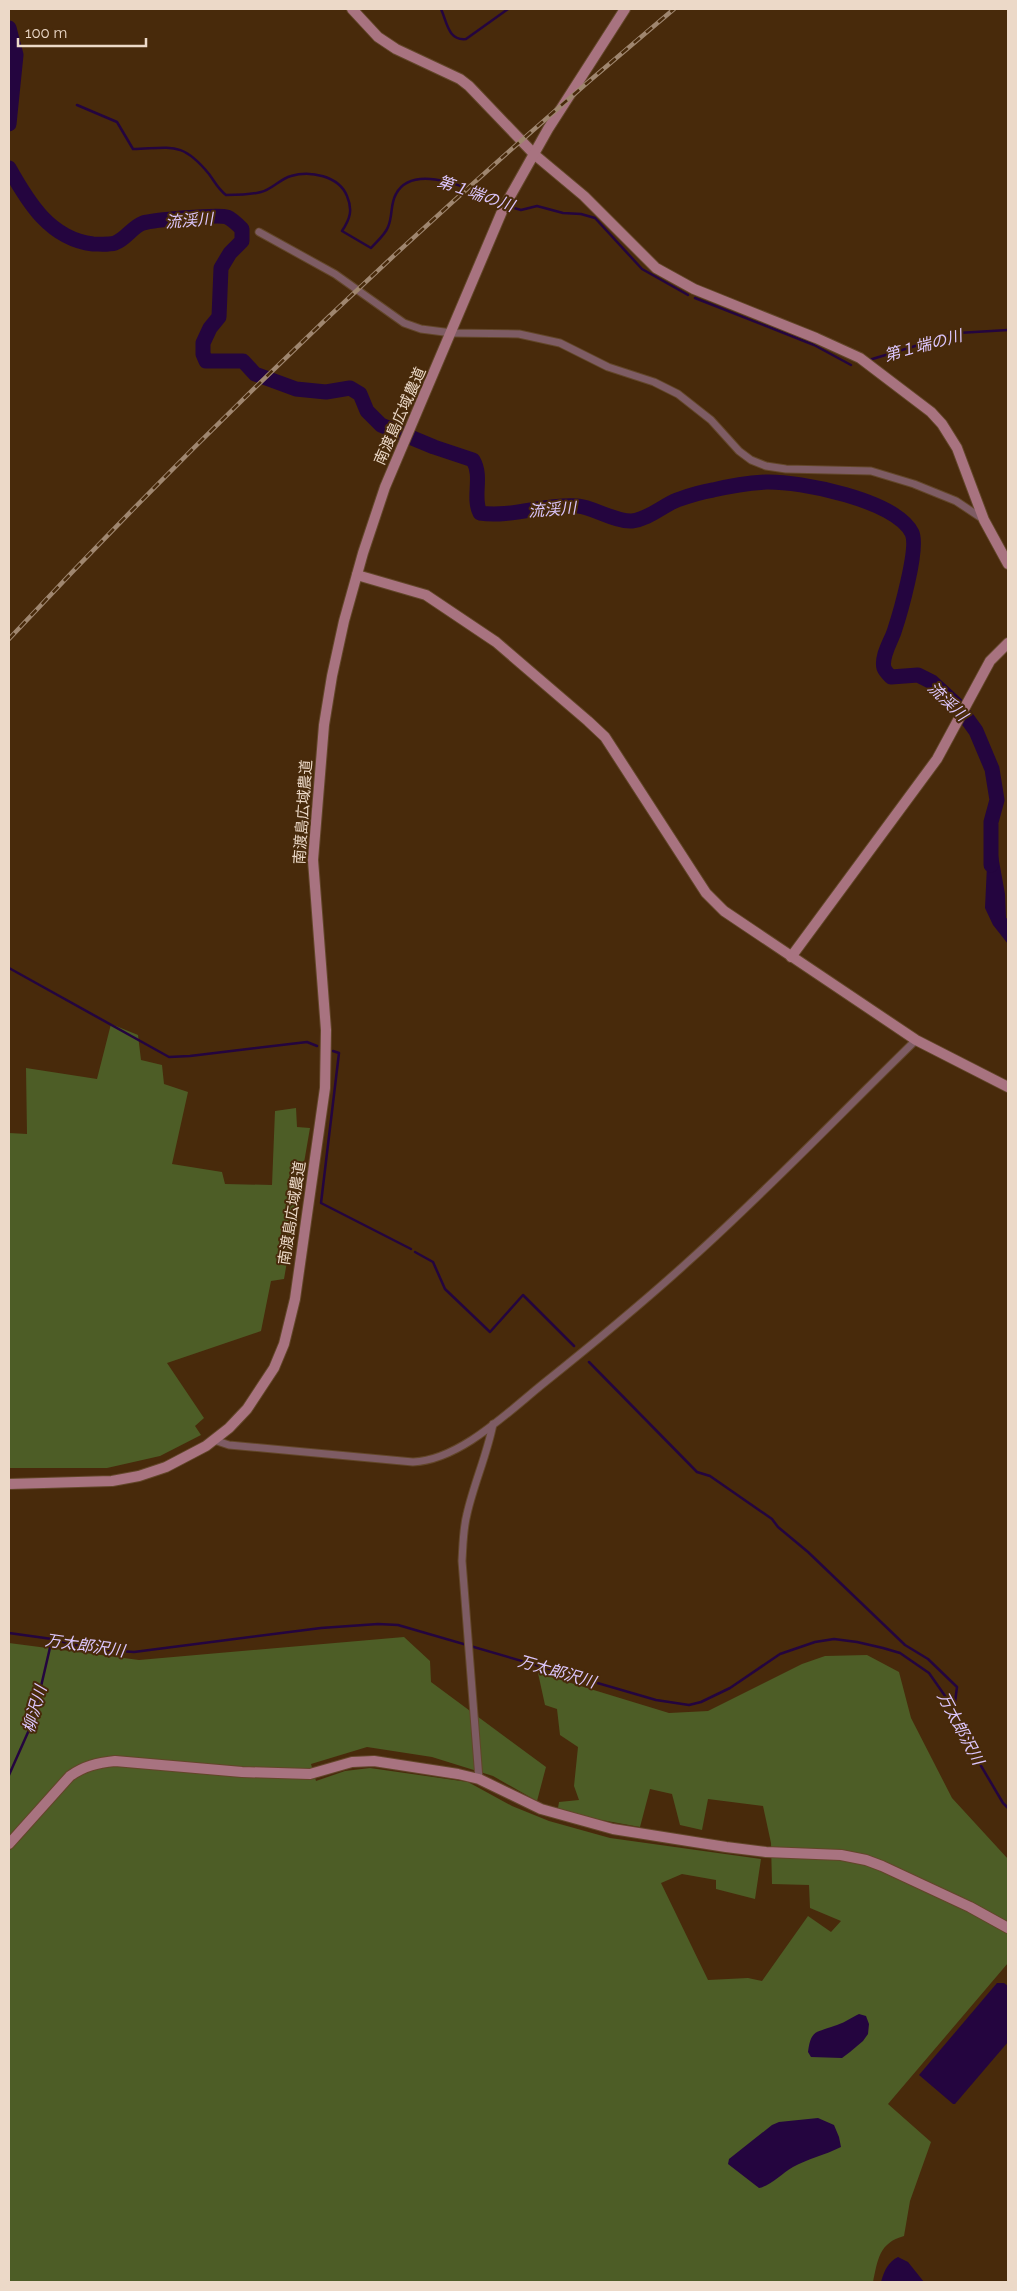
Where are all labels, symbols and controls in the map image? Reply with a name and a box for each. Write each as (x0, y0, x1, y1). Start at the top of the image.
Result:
scale bar (18, 15, 145, 47)
text: 100 m (25, 24, 67, 42)
water label: 第１端の川 (435, 171, 519, 216)
water label: 流渓川 (164, 209, 216, 232)
water label: 第１端の川 (882, 325, 966, 365)
street label: 南渡島広域農道 (370, 364, 430, 468)
water label: 流渓川 (527, 498, 579, 521)
water label: 流渓川 (924, 678, 973, 726)
street label: 南渡島広域農道 (290, 759, 316, 865)
street label: 南渡島広域農道 (275, 1160, 309, 1266)
water label: 万太郎沢川 (44, 1631, 128, 1661)
water label: 万太郎沢川 (516, 1651, 600, 1692)
water label: 柳沢川 (19, 1682, 51, 1735)
water label: 万太郎沢川 (933, 1688, 989, 1770)

